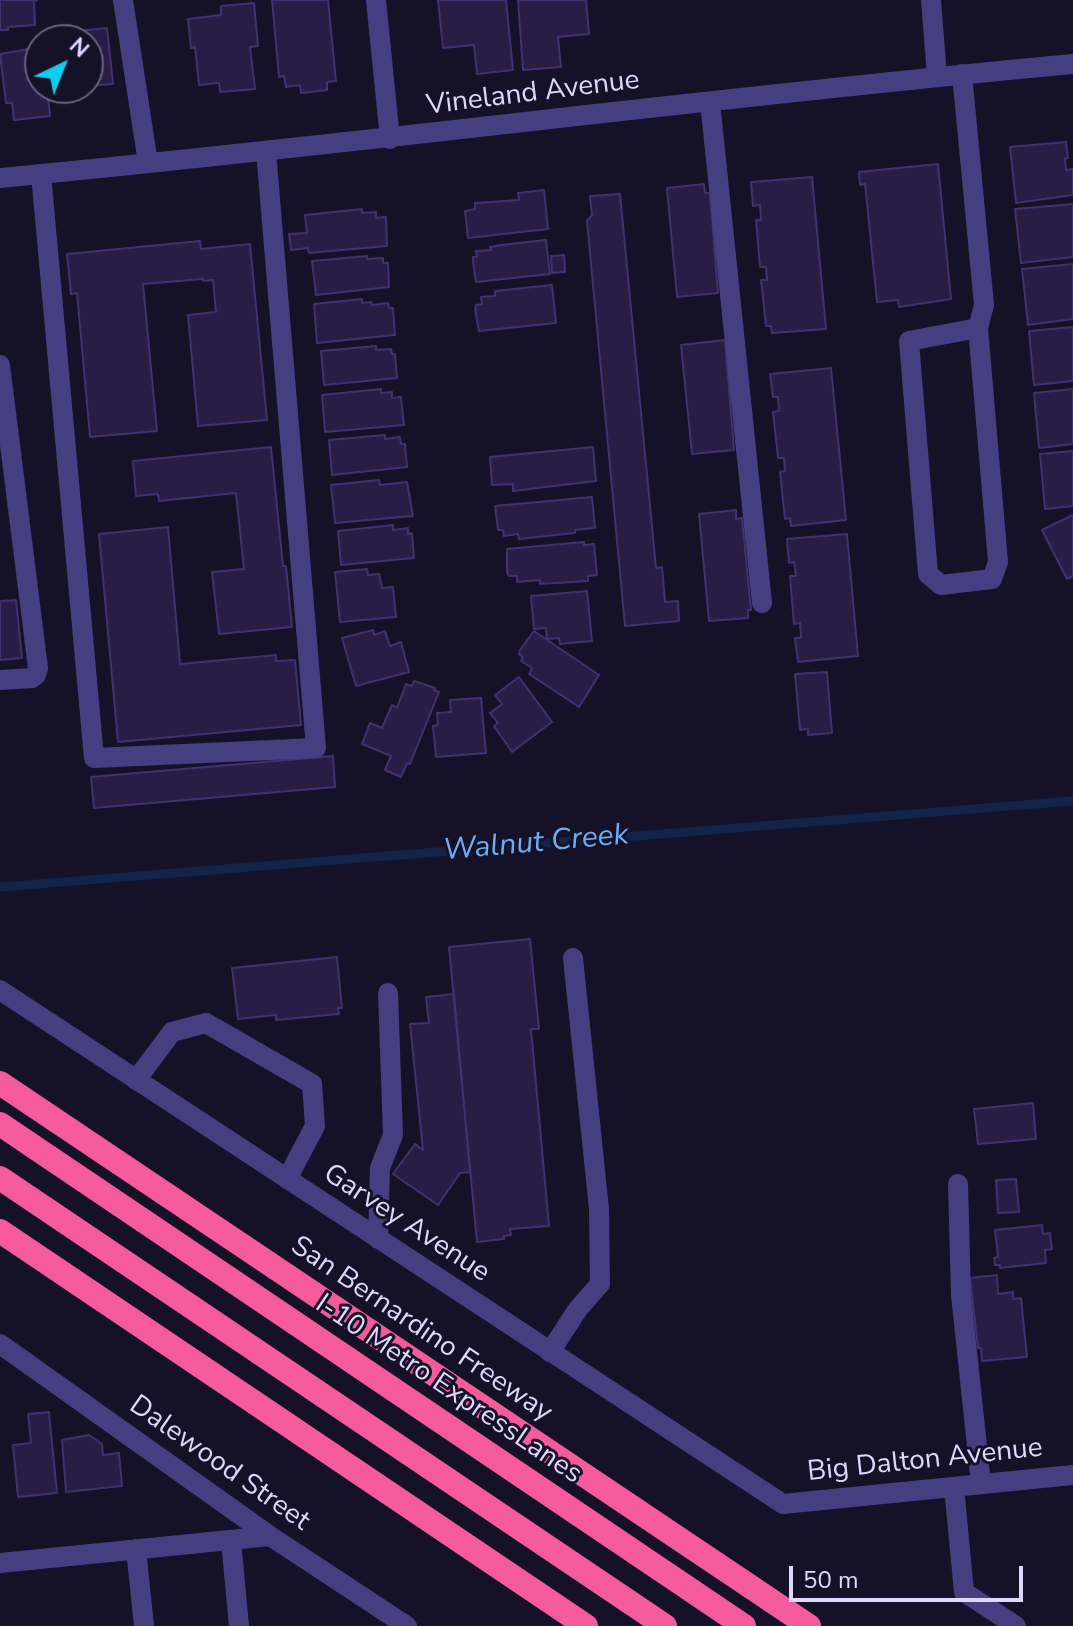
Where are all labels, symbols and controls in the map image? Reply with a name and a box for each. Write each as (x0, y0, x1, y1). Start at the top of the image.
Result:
north arrow (24, 24, 104, 104)
text: N (63, 31, 95, 64)
street label: Vineland Avenue (425, 64, 641, 124)
water label: Walnut Creek (442, 818, 630, 870)
street label: Garvey Avenue (316, 1158, 496, 1290)
street label: San Bernardino Freeway (284, 1230, 558, 1430)
street label: I-10 Metro ExpressLanes (308, 1288, 588, 1492)
street label: Dalewood Street (122, 1389, 316, 1539)
street label: Big Dalton Avenue (806, 1432, 1044, 1490)
scale bar (793, 1550, 1027, 1600)
text: 50 m (803, 1564, 859, 1596)

